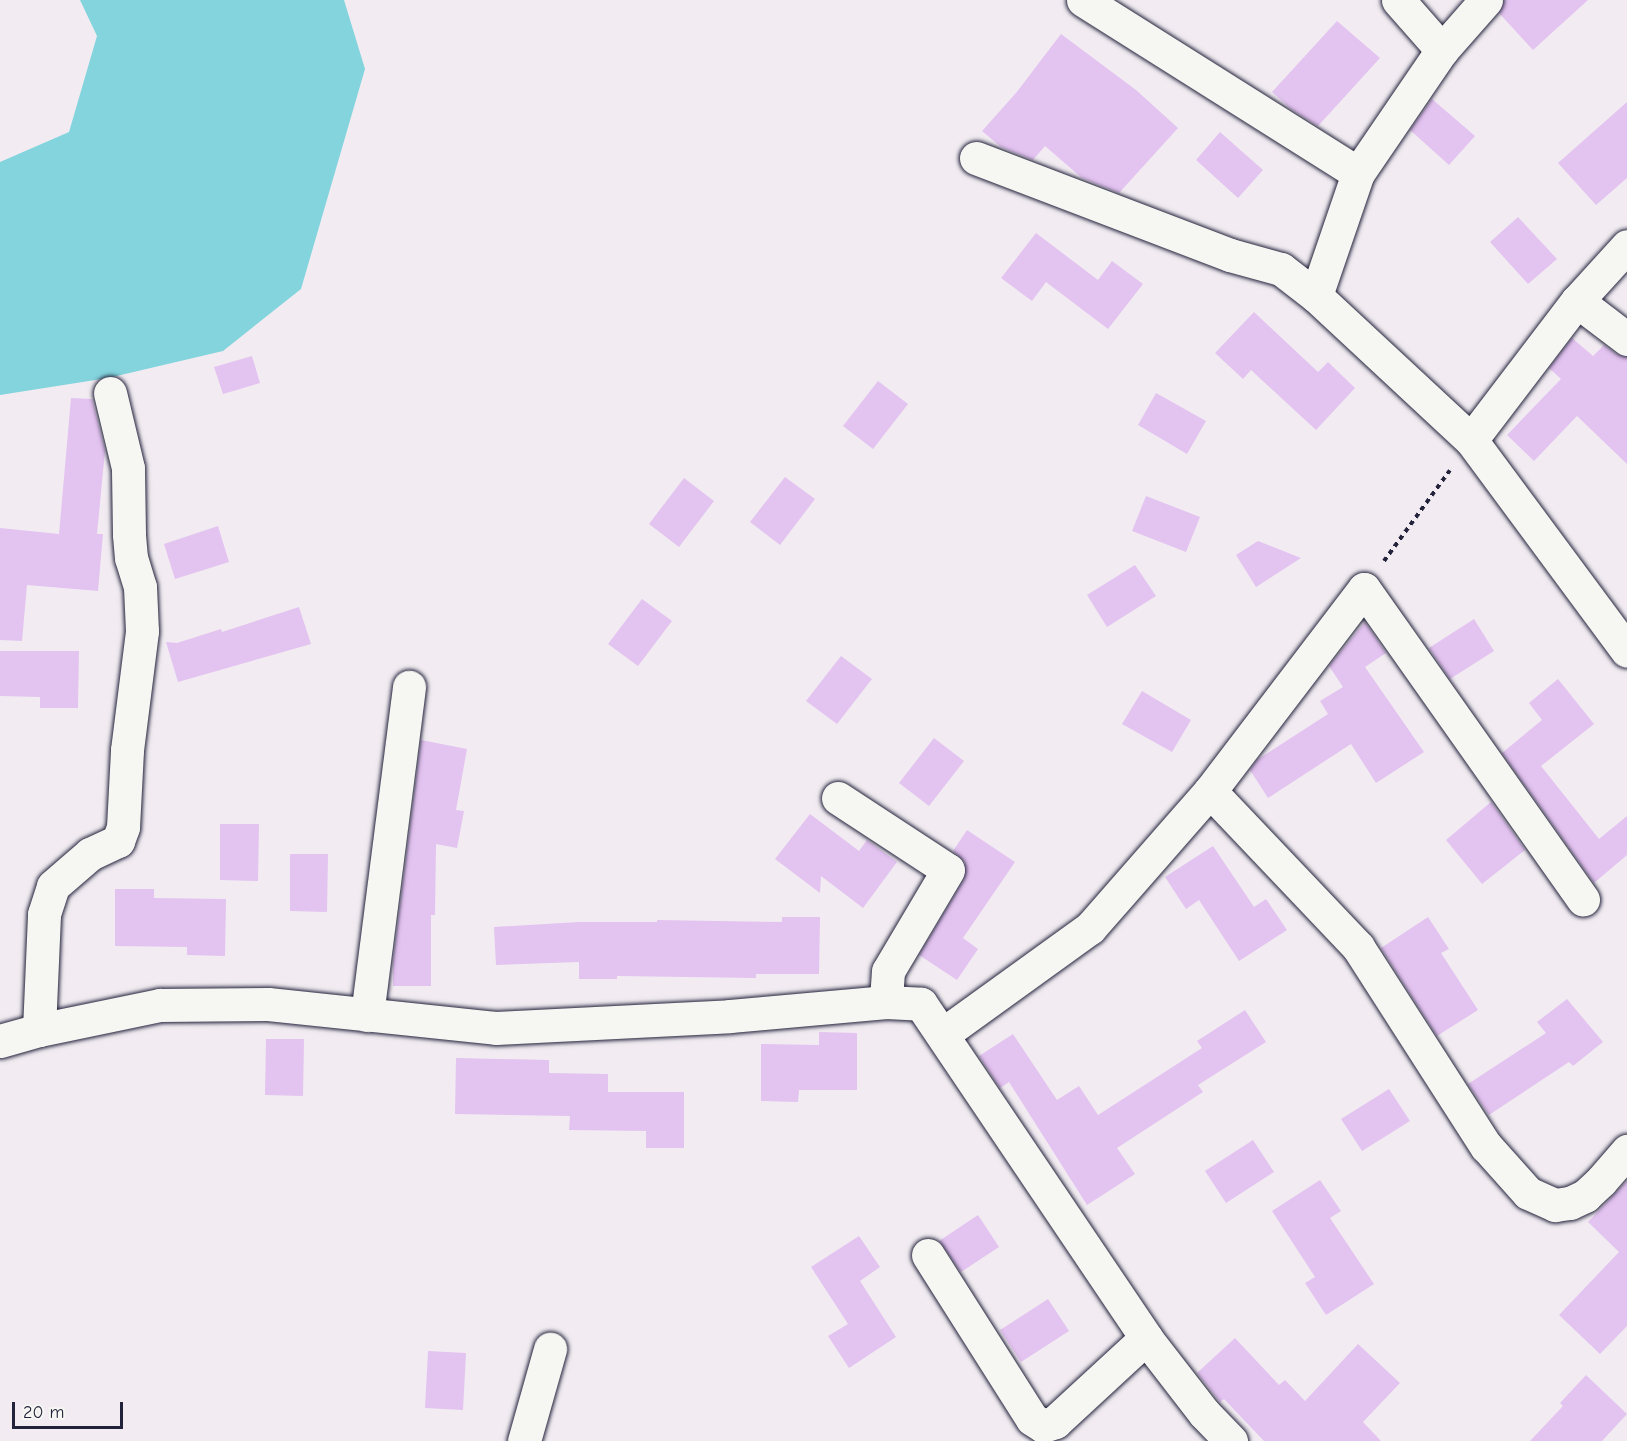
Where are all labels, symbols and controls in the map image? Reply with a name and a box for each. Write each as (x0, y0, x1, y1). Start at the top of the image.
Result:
scale bar (15, 1390, 126, 1428)
text: 20 m (23, 1402, 64, 1423)

